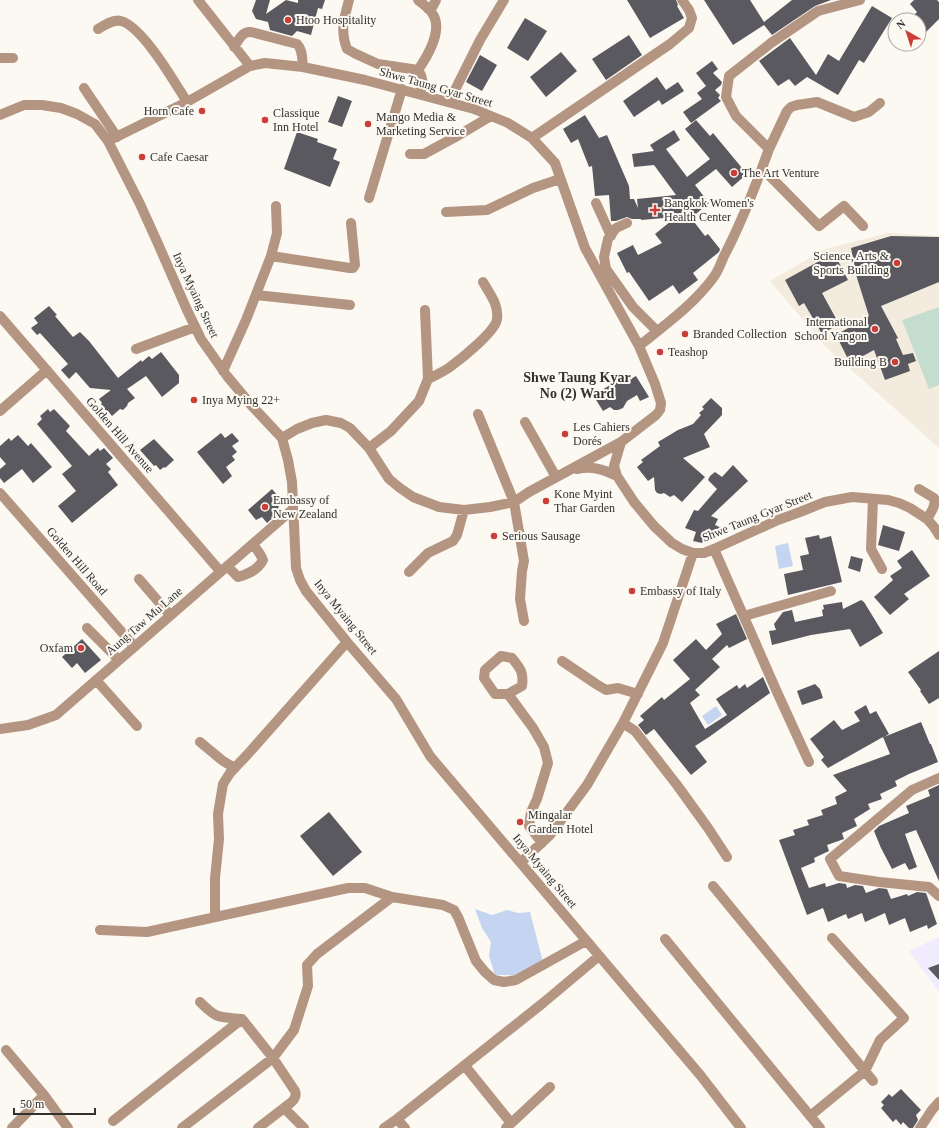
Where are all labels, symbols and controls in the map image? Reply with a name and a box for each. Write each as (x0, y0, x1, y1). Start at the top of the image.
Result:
north arrow (887, 12, 927, 52)
place label: Htoo Hospitality (296, 13, 376, 27)
marker: Htoo Hospitality (283, 15, 293, 25)
text: N (894, 17, 908, 31)
street label: Shwe Taung Gyar Street (378, 64, 495, 110)
place label: Horn Cafe (144, 104, 194, 118)
marker: Horn Cafe (197, 106, 207, 116)
place label: Classique Inn Hotel (273, 106, 320, 134)
place label: Mango Media & Marketing Service (376, 110, 465, 138)
marker: Classique Inn Hotel (260, 115, 270, 125)
marker: Mango Media & Marketing Service (363, 119, 373, 129)
place label: Cafe Caesar (150, 150, 208, 164)
marker: Cafe Caesar (137, 152, 147, 162)
place label: The Art Venture (742, 166, 819, 180)
marker: The Art Venture (729, 168, 739, 178)
place label: Bangkok Women's Health Center (664, 196, 754, 224)
marker: Bangkok Women's Health Center (649, 204, 661, 216)
place label: Science, Arts & Sports Building (813, 249, 890, 277)
street label: Inya Myaing Street (170, 250, 222, 341)
marker: Science, Arts & Sports Building (892, 258, 902, 268)
place label: International School Yangon (794, 315, 868, 343)
marker: International School Yangon (870, 324, 880, 334)
place label: Branded Collection (693, 327, 787, 341)
marker: Branded Collection (680, 329, 690, 339)
place label: Teashop (668, 345, 708, 359)
marker: Teashop (655, 347, 665, 357)
place label: Building B (834, 355, 887, 369)
marker: Building B (890, 357, 900, 367)
district label: Shwe Taung Kyar No (2) Ward (523, 370, 631, 402)
place label: Inya Mying 22+ (202, 393, 280, 407)
street label: Golden Hill Avenue (83, 394, 157, 476)
marker: Inya Mying 22+ (189, 395, 199, 405)
place label: Les Cahiers Dorés (573, 420, 630, 448)
marker: Les Cahiers Dorés (560, 429, 570, 439)
place label: Kone Myint Thar Garden (554, 487, 615, 515)
street label: Shwe Taung Gyar Street (700, 487, 815, 544)
place label: Embassy of New Zealand (273, 493, 337, 521)
marker: Kone Myint Thar Garden (541, 496, 551, 506)
marker: Embassy of New Zealand (260, 502, 270, 512)
street label: Golden Hill Road (44, 524, 110, 598)
place label: Serious Sausage (502, 529, 580, 543)
marker: Serious Sausage (489, 531, 499, 541)
street label: Inya Myaing Street (311, 577, 381, 658)
street label: Aung Taw Mu Lane (103, 584, 185, 658)
place label: Embassy of Italy (640, 584, 721, 598)
marker: Embassy of Italy (627, 586, 637, 596)
place label: Oxfam (40, 641, 74, 655)
marker: Oxfam (76, 643, 86, 653)
place label: Mingalar Garden Hotel (528, 808, 594, 836)
marker: Mingalar Garden Hotel (515, 817, 525, 827)
street label: Inya Myaing Street (510, 831, 581, 911)
scale bar (14, 1090, 95, 1116)
text: 50 m (20, 1097, 45, 1111)

